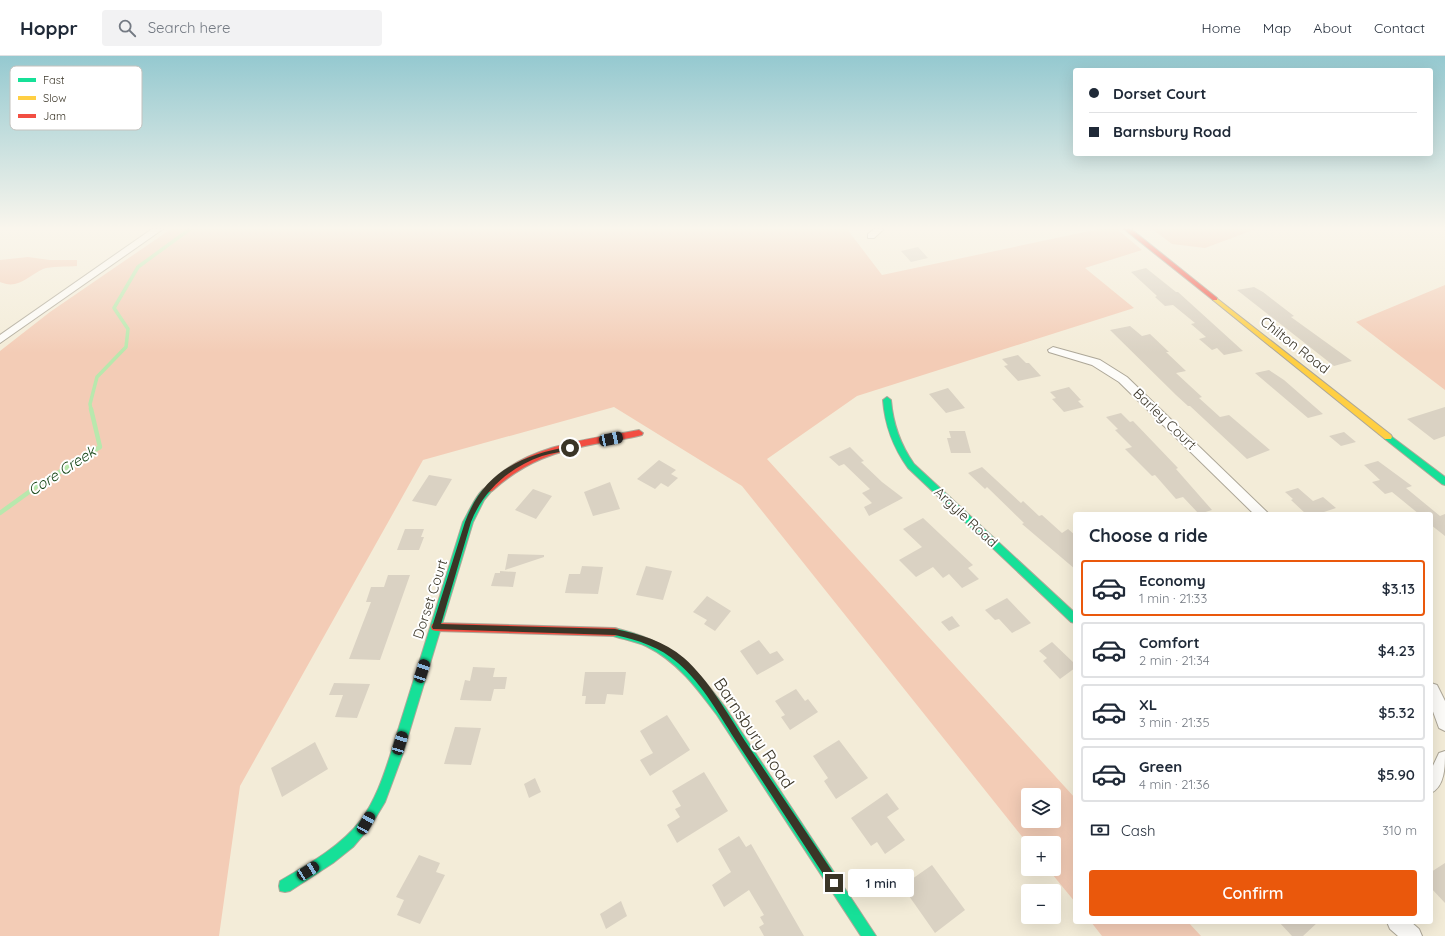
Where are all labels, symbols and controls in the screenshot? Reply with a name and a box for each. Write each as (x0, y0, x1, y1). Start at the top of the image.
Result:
search box (102, 10, 382, 46)
text: Hoppr (20, 16, 78, 40)
icon: search (116, 17, 138, 39)
text: Search here (148, 18, 230, 37)
text: Home (1202, 19, 1241, 37)
text: Map (1263, 19, 1291, 37)
text: About (1313, 19, 1352, 37)
text: Contact (1374, 19, 1425, 37)
legend (10, 66, 142, 130)
text: Fast (43, 73, 65, 87)
text: Dorset Court (1113, 84, 1206, 103)
text: Slow (43, 91, 67, 105)
text: Jam (43, 109, 66, 123)
text: Barnsbury Road (1113, 122, 1231, 141)
street label: Chilton Road (1257, 312, 1333, 378)
street label: Barley Court (1129, 384, 1201, 454)
car (598, 431, 624, 447)
route start (561, 439, 579, 457)
water label: Core Creek (24, 441, 101, 500)
street label: Argyle Road (930, 483, 1002, 551)
text: Choose a ride (1089, 524, 1208, 547)
street label: Dorset Court (409, 557, 451, 641)
icon: car (1091, 570, 1127, 606)
text: Economy (1139, 571, 1206, 590)
text: $3.13 (1382, 579, 1415, 598)
text: 1 min · 21:33 (1139, 590, 1207, 606)
icon: car (1091, 632, 1127, 668)
text: Comfort (1139, 633, 1200, 652)
text: $4.23 (1378, 641, 1415, 660)
text: 2 min · 21:34 (1139, 652, 1210, 668)
car (413, 658, 431, 684)
street label: Barnsbury Road (710, 673, 799, 792)
icon: car (1091, 694, 1127, 730)
text: XL (1139, 695, 1157, 714)
text: $5.32 (1378, 703, 1415, 722)
text: 3 min · 21:35 (1139, 714, 1210, 730)
car (391, 730, 409, 756)
icon: car (1091, 756, 1127, 792)
text: Green (1139, 757, 1182, 776)
text: $5.90 (1377, 765, 1415, 784)
text: 4 min · 21:36 (1139, 776, 1209, 792)
map controls (1021, 788, 1061, 924)
button: layers (1021, 788, 1061, 828)
car (355, 810, 377, 836)
icon: cash (1089, 819, 1111, 841)
text: Cash (1121, 821, 1155, 840)
text: 310 m (1382, 822, 1417, 838)
button: + (1021, 836, 1061, 876)
car (295, 859, 321, 883)
callout: 1 min (848, 869, 914, 897)
button: Confirm (1089, 870, 1417, 916)
route end (825, 874, 843, 892)
text: 1 min (865, 875, 897, 891)
button: − (1021, 884, 1061, 924)

